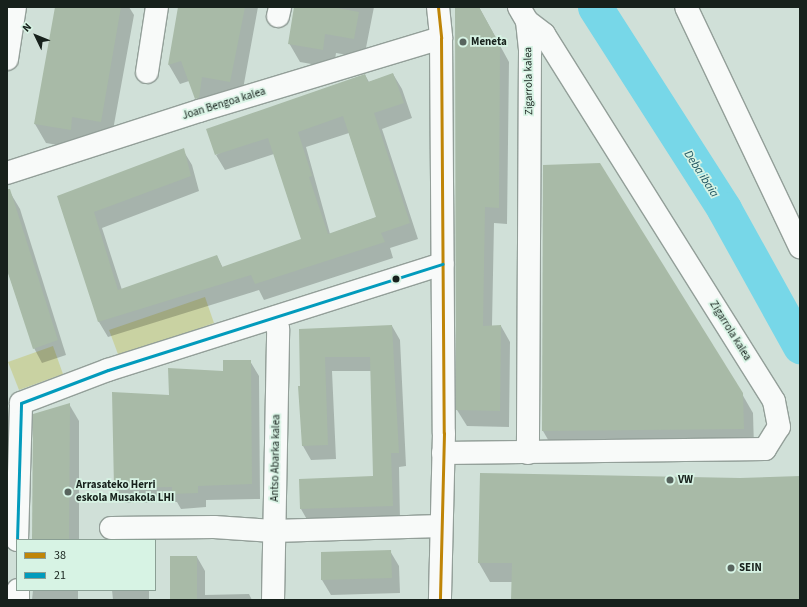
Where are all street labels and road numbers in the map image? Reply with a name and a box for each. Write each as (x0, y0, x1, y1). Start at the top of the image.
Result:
street label: Zigarrola kalea (522, 47, 536, 115)
street label: Joan Bengoa kalea (181, 85, 267, 123)
street label: Zigarrola kalea (706, 299, 754, 363)
street label: Antso Abarka kalea (269, 414, 283, 502)

